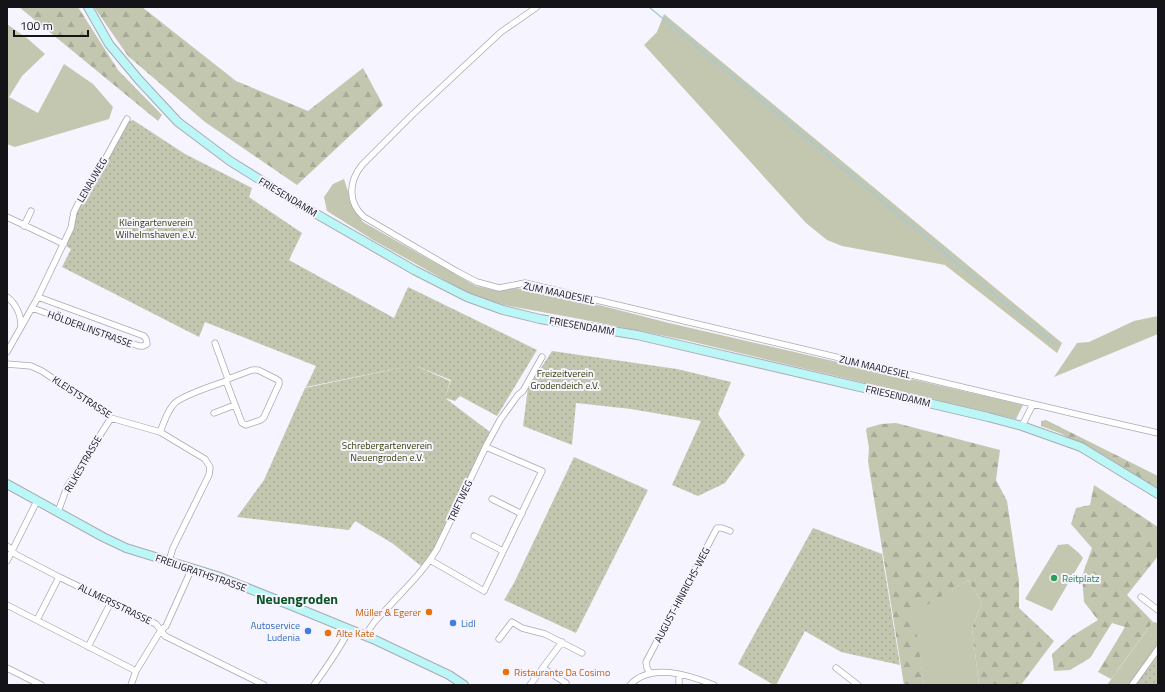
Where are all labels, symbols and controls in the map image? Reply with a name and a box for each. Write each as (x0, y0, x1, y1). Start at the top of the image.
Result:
scale bar (14, 12, 88, 38)
text: 100 m (20, 16, 53, 35)
street label: LENAUWEG (73, 155, 111, 205)
street label: FRIESENDAMM (256, 174, 320, 220)
park label: Kleingartenverein Wilhelmshaven e.V. (116, 215, 196, 242)
street label: ZUM MAADESIEL (522, 278, 596, 308)
street label: HÖLDERLINSTRASSE (45, 307, 135, 351)
street label: FRIESENDAMM (548, 313, 616, 339)
street label: ZUM MAADESIEL (838, 351, 912, 383)
park label: Freizeitverein Grodendeich e.V. (530, 366, 600, 393)
street label: KLEISTSTRASSE (49, 372, 115, 422)
street label: FRIESENDAMM (864, 381, 932, 411)
street label: RILKESTRASSE (61, 432, 106, 495)
park label: Schrebergartenverein Neuengroden e.V. (342, 438, 432, 465)
street label: TRIFTWEG (444, 477, 476, 525)
street label: AUGUST-HINRICHS-WEG (650, 545, 714, 645)
street label: FREILIGRATHSTRASSE (153, 550, 249, 596)
place label: Reitplatz (1062, 571, 1100, 586)
marker: Reitplatz (1049, 573, 1059, 583)
street label: ALLMERSSTRASSE (76, 580, 155, 628)
district label: Neuengroden (256, 588, 338, 609)
place label: Müller & Egerer (355, 605, 422, 620)
marker: Müller & Egerer (424, 607, 434, 617)
place label: Lidl (461, 616, 476, 631)
place label: Autoservice Ludenia (250, 618, 300, 645)
marker: Lidl (448, 618, 458, 628)
marker: Autoservice Ludenia (303, 626, 313, 636)
place label: Alte Kate (336, 626, 374, 641)
marker: Alte Kate (323, 628, 333, 638)
place label: Ristaurante Da Cosimo (514, 665, 610, 680)
marker: Ristaurante Da Cosimo (501, 667, 511, 677)

